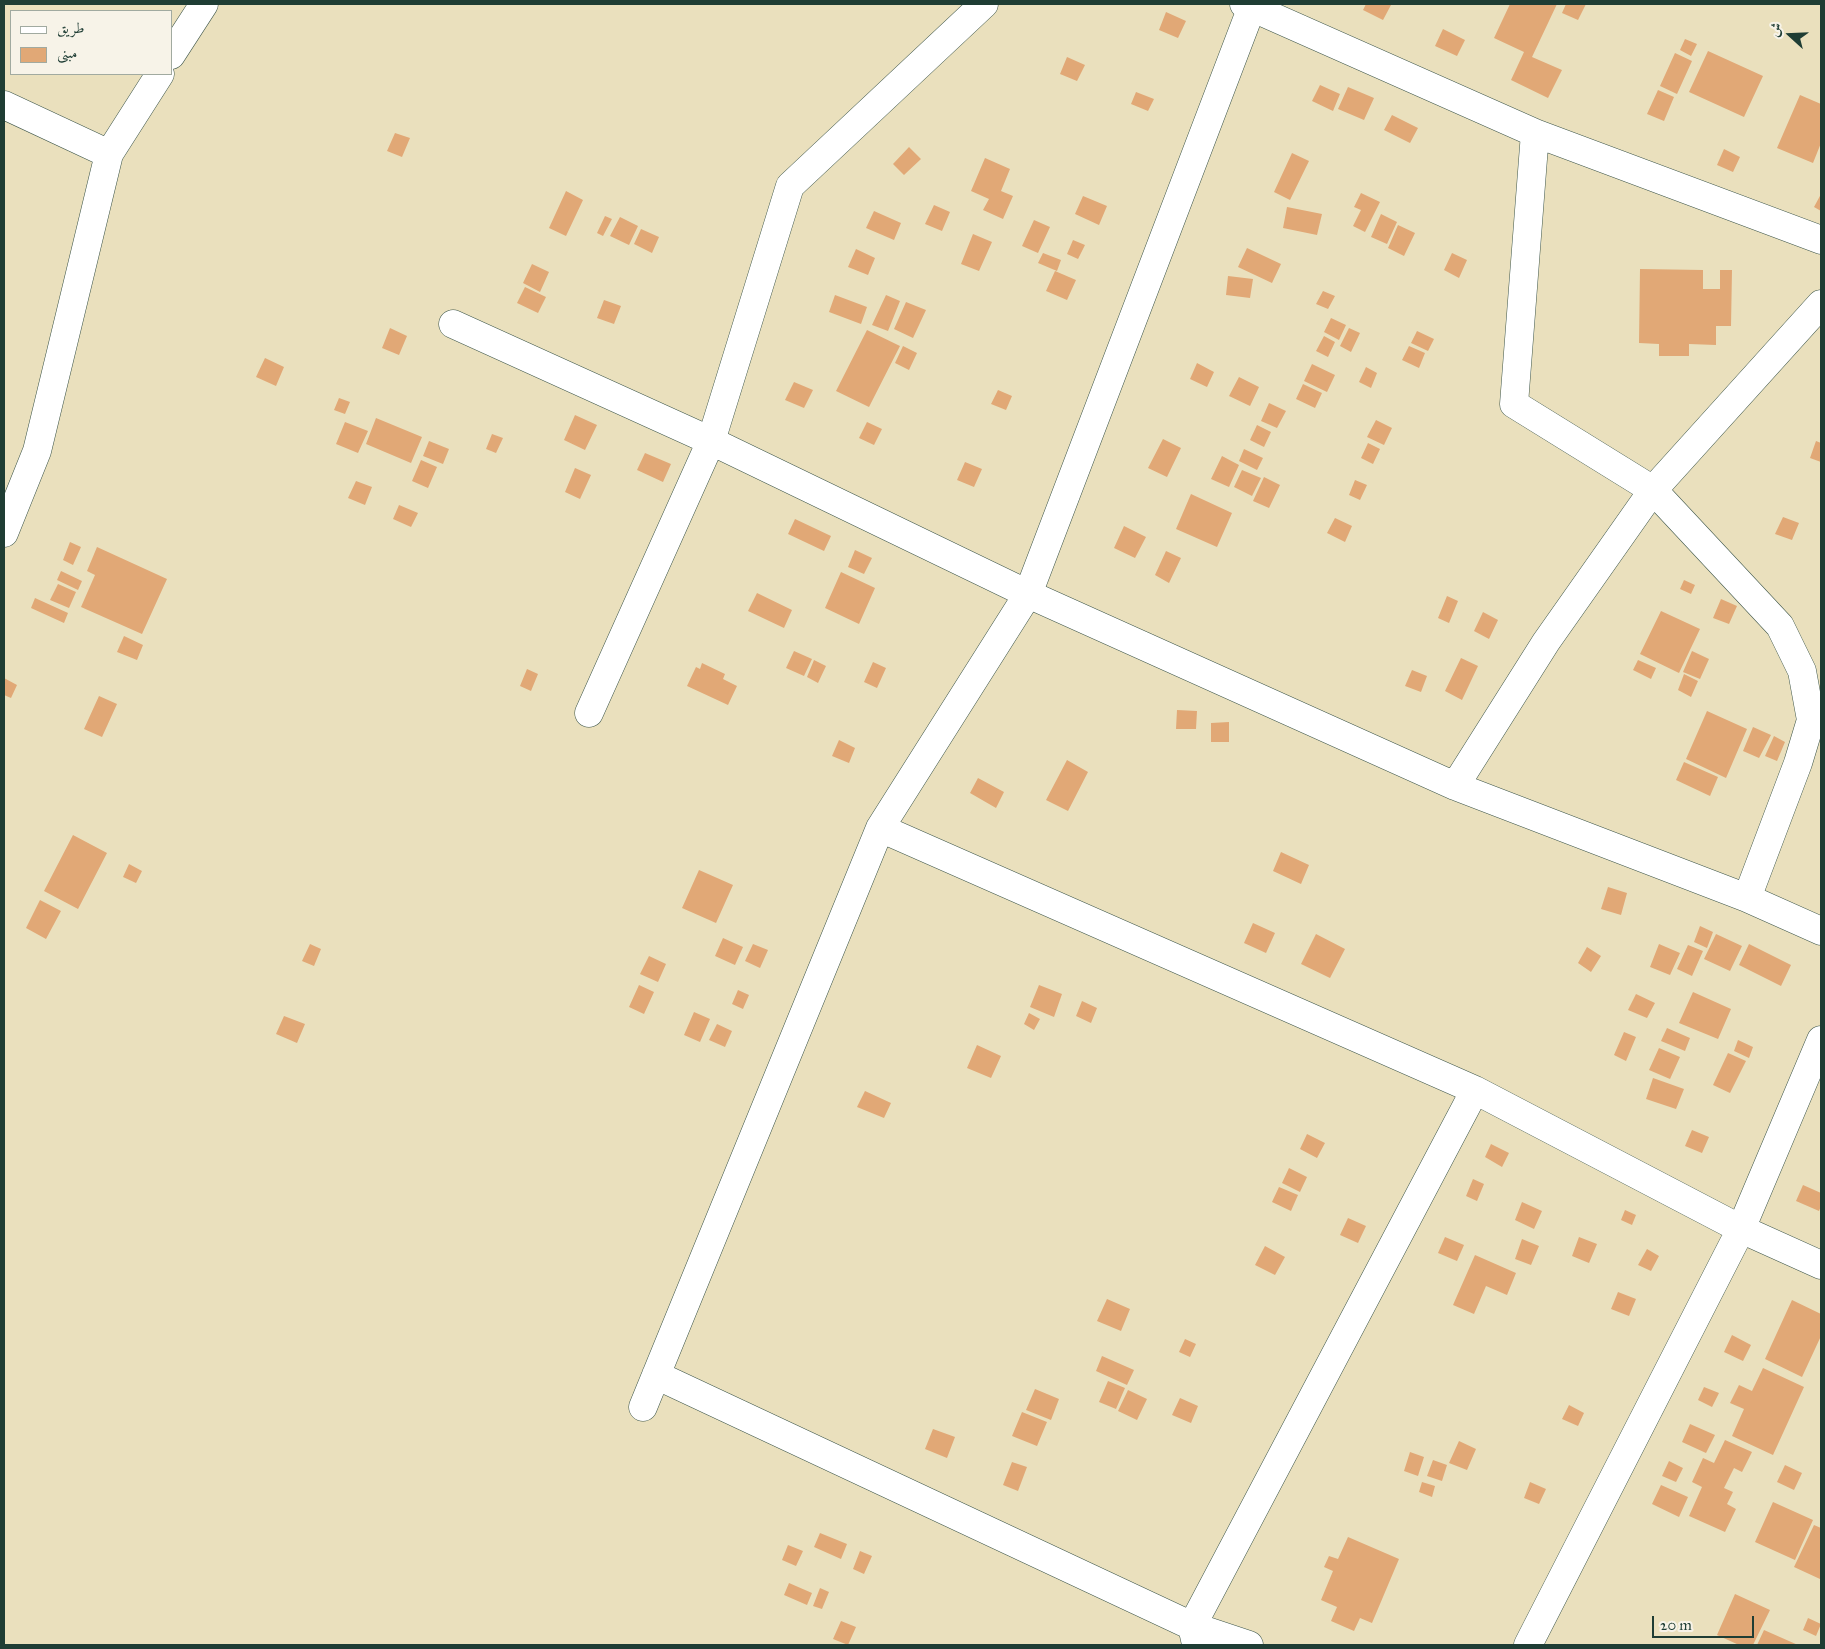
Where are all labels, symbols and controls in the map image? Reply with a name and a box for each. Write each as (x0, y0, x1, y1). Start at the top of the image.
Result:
legend (10, 10, 172, 75)
north arrow (1765, 10, 1815, 60)
text: طريق (57, 19, 84, 37)
text: ش (1765, 20, 1786, 39)
text: مبنى (57, 44, 77, 62)
scale bar (1655, 1606, 1758, 1638)
text: 20 m (1660, 1616, 1692, 1634)

